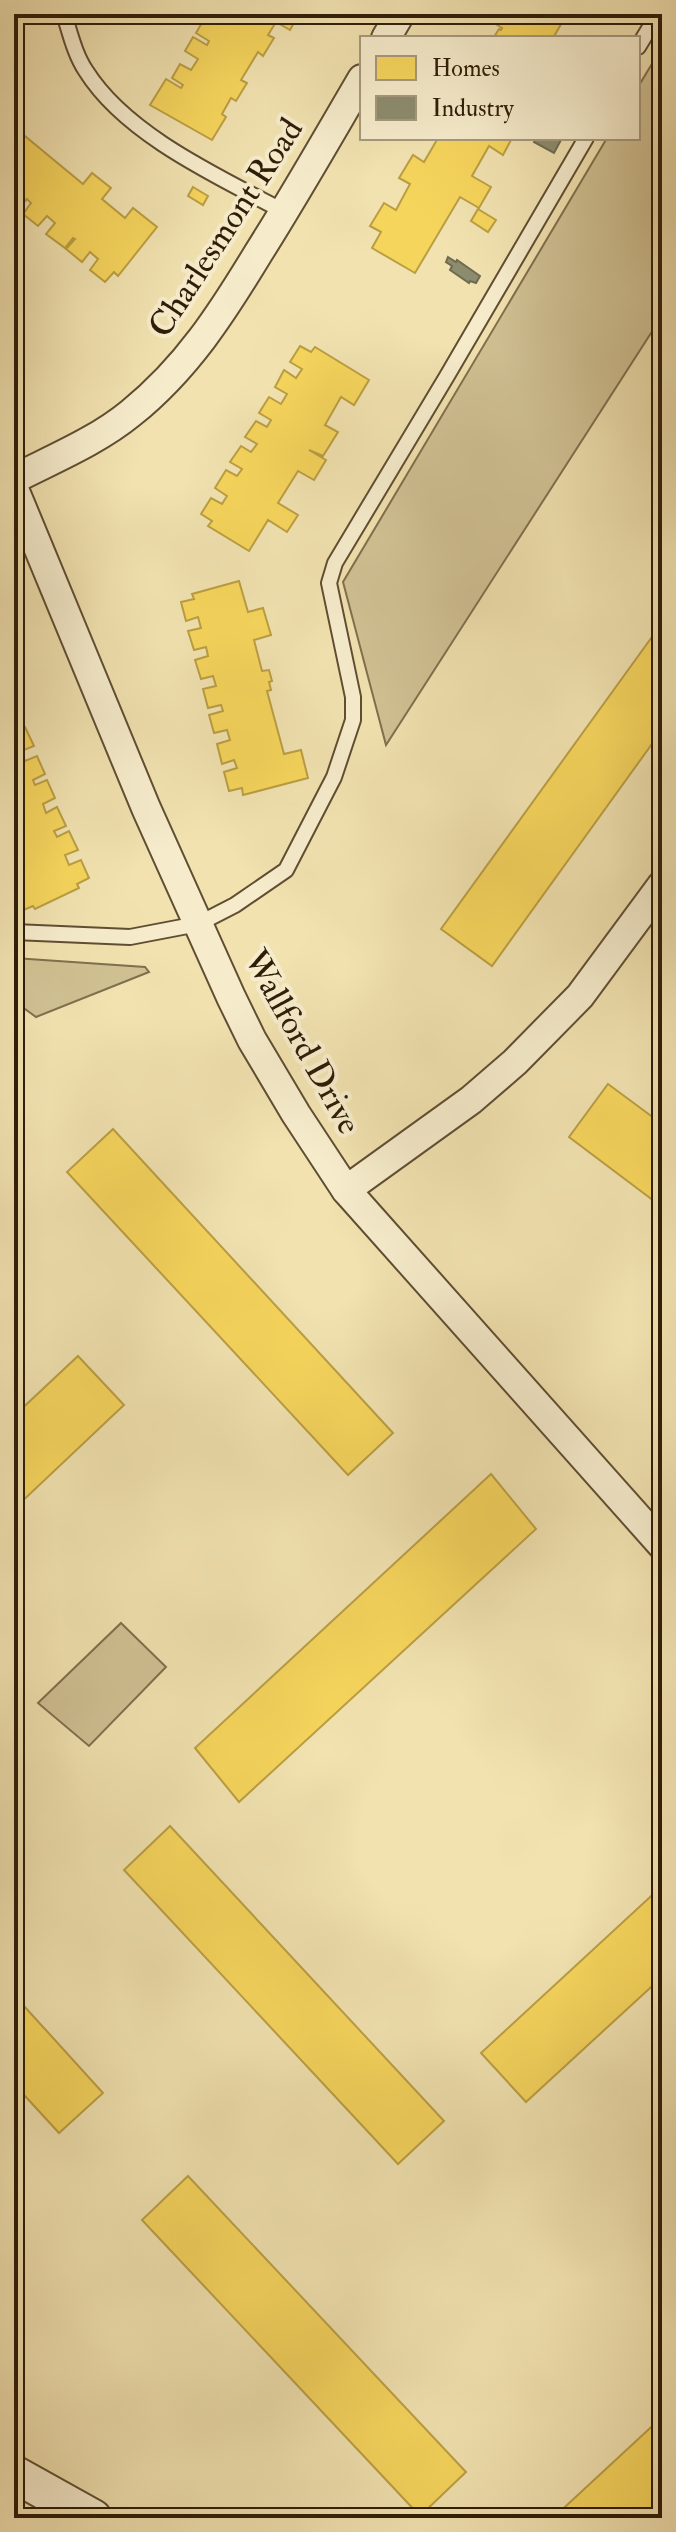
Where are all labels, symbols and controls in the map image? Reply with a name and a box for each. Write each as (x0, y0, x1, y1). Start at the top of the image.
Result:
legend (360, 36, 640, 140)
text: Homes (432, 53, 500, 84)
text: Industry (432, 93, 514, 124)
street label: Charlesmont Road (139, 110, 313, 346)
street label: Wallford Drive (233, 941, 370, 1142)

